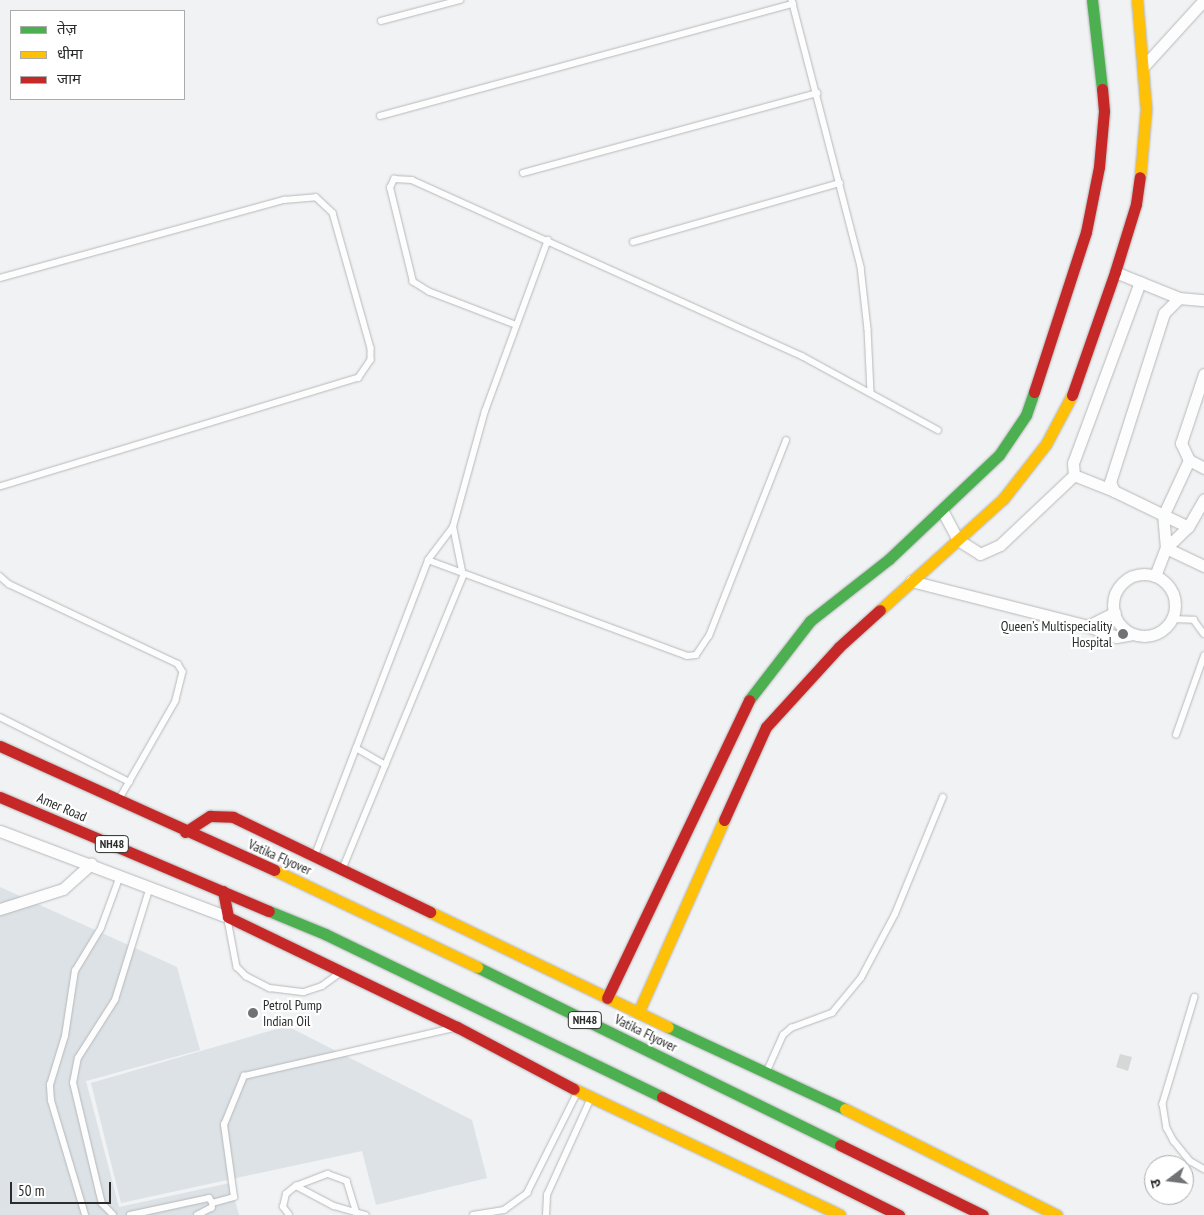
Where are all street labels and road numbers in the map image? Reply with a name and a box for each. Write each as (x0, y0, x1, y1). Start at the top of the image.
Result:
street label: Amer Road (35, 789, 89, 825)
road number: NH48 (94, 834, 130, 854)
street label: Vatika Flyover (246, 836, 314, 878)
road number: NH48 (568, 1010, 602, 1030)
street label: Vatika Flyover (612, 1011, 680, 1055)

